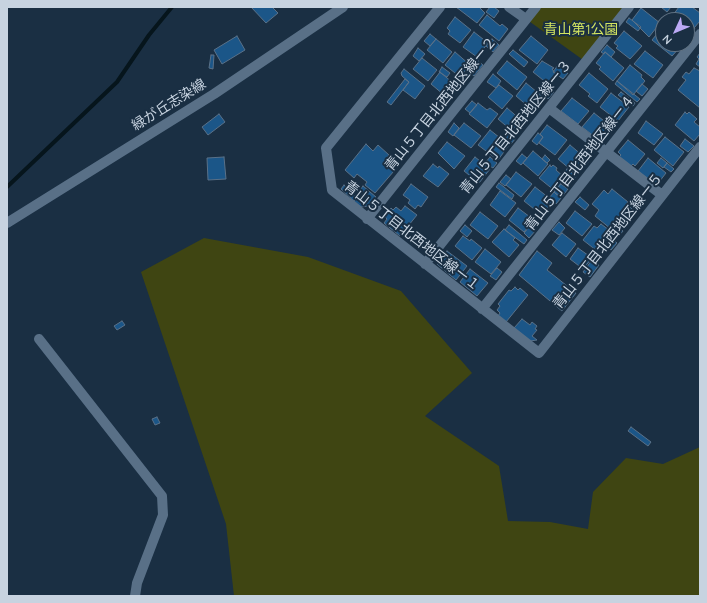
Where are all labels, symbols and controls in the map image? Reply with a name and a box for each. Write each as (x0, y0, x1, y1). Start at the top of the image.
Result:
north arrow (655, 12, 695, 52)
park label: 青山第1公園 (543, 22, 619, 38)
text: N (659, 32, 675, 47)
street label: 青山５丁目北西地区線ー２ (382, 33, 500, 175)
street label: 青山５丁目北西地区線ー３ (457, 56, 575, 198)
street label: 緑が丘志染線 (129, 76, 209, 134)
street label: 青山５丁目北西地区線ー４ (522, 92, 638, 234)
street label: 青山５丁目北西地区線ー５ (550, 170, 666, 312)
street label: 青山５丁目北西地区線ー１ (341, 178, 483, 294)

